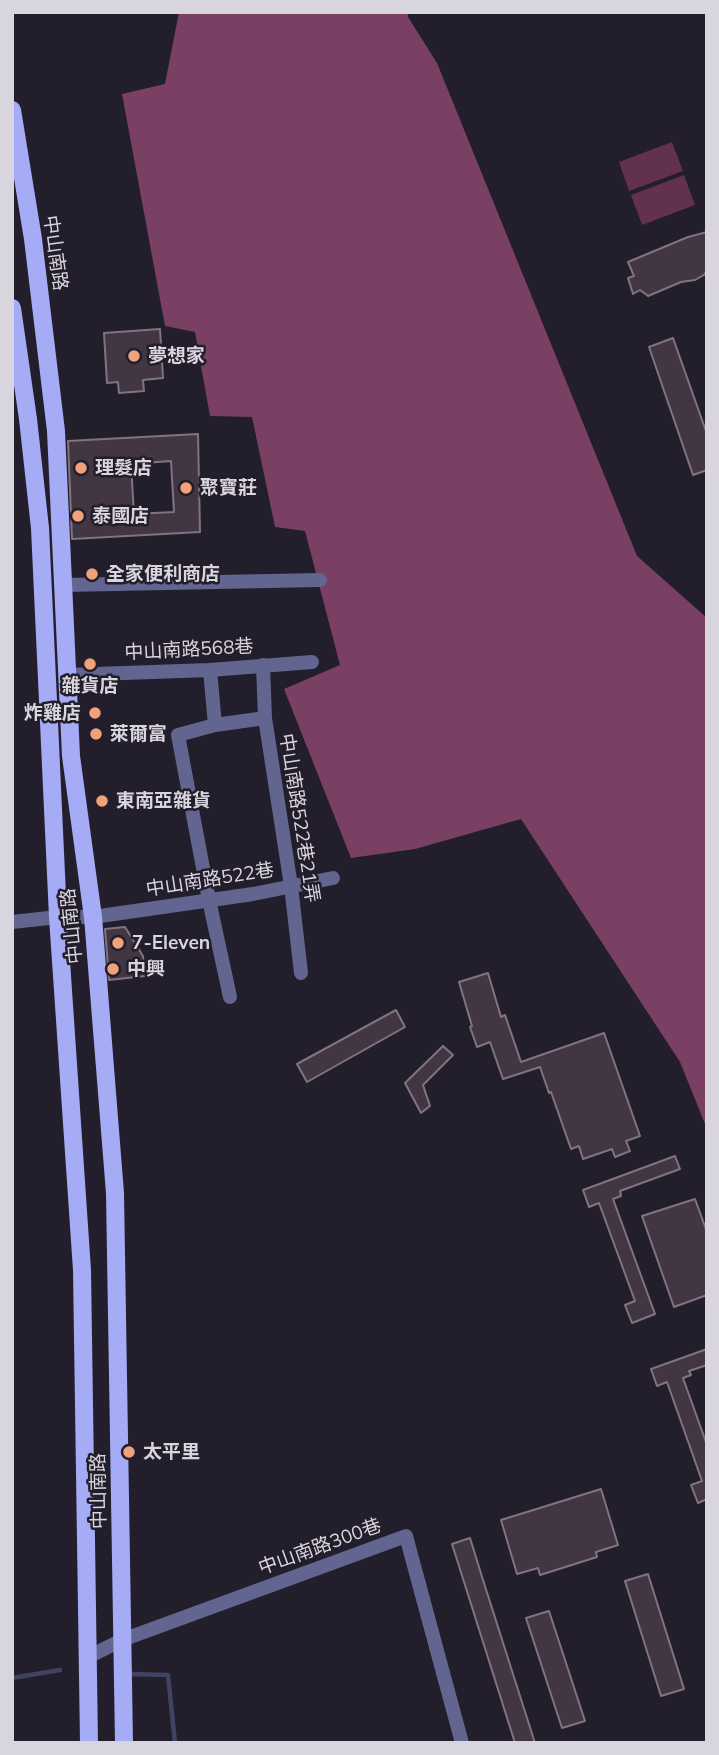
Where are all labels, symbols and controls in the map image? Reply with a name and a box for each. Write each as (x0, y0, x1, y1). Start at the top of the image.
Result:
street label: 中山南路 (38, 214, 72, 292)
place label: 夢想家 (148, 345, 205, 367)
marker: 夢想家 (126, 348, 142, 364)
place label: 理髮店 (95, 457, 152, 479)
marker: 理髮店 (73, 460, 89, 476)
place label: 聚寶莊 (200, 477, 257, 499)
marker: 聚寶莊 (178, 480, 194, 496)
place label: 泰國店 (92, 505, 149, 527)
marker: 泰國店 (70, 508, 86, 524)
place label: 全家便利商店 (106, 563, 220, 585)
marker: 全家便利商店 (84, 566, 100, 582)
street label: 中山南路568巷 (124, 635, 254, 665)
marker: 雜貨店 (82, 656, 98, 672)
place label: 雜貨店 (62, 675, 118, 697)
place label: 炸雞店 (24, 702, 81, 724)
marker: 炸雞店 (87, 705, 103, 721)
place label: 萊爾富 (110, 723, 167, 745)
marker: 萊爾富 (88, 726, 104, 742)
street label: 中山南路522巷21弄 (274, 732, 324, 904)
place label: 東南亞雜貨 (116, 790, 211, 812)
marker: 東南亞雜貨 (94, 793, 110, 809)
street label: 中山南路522巷 (144, 859, 276, 901)
street label: 中山南路 (57, 887, 87, 965)
place label: 7-Eleven (132, 932, 210, 954)
marker: 7-Eleven (110, 935, 126, 951)
place label: 中興 (127, 958, 165, 980)
marker: 中興 (105, 961, 121, 977)
place label: 太平里 (143, 1441, 200, 1463)
marker: 太平里 (121, 1444, 137, 1460)
street label: 中山南路 (87, 1453, 111, 1529)
street label: 中山南路300巷 (255, 1514, 385, 1580)

